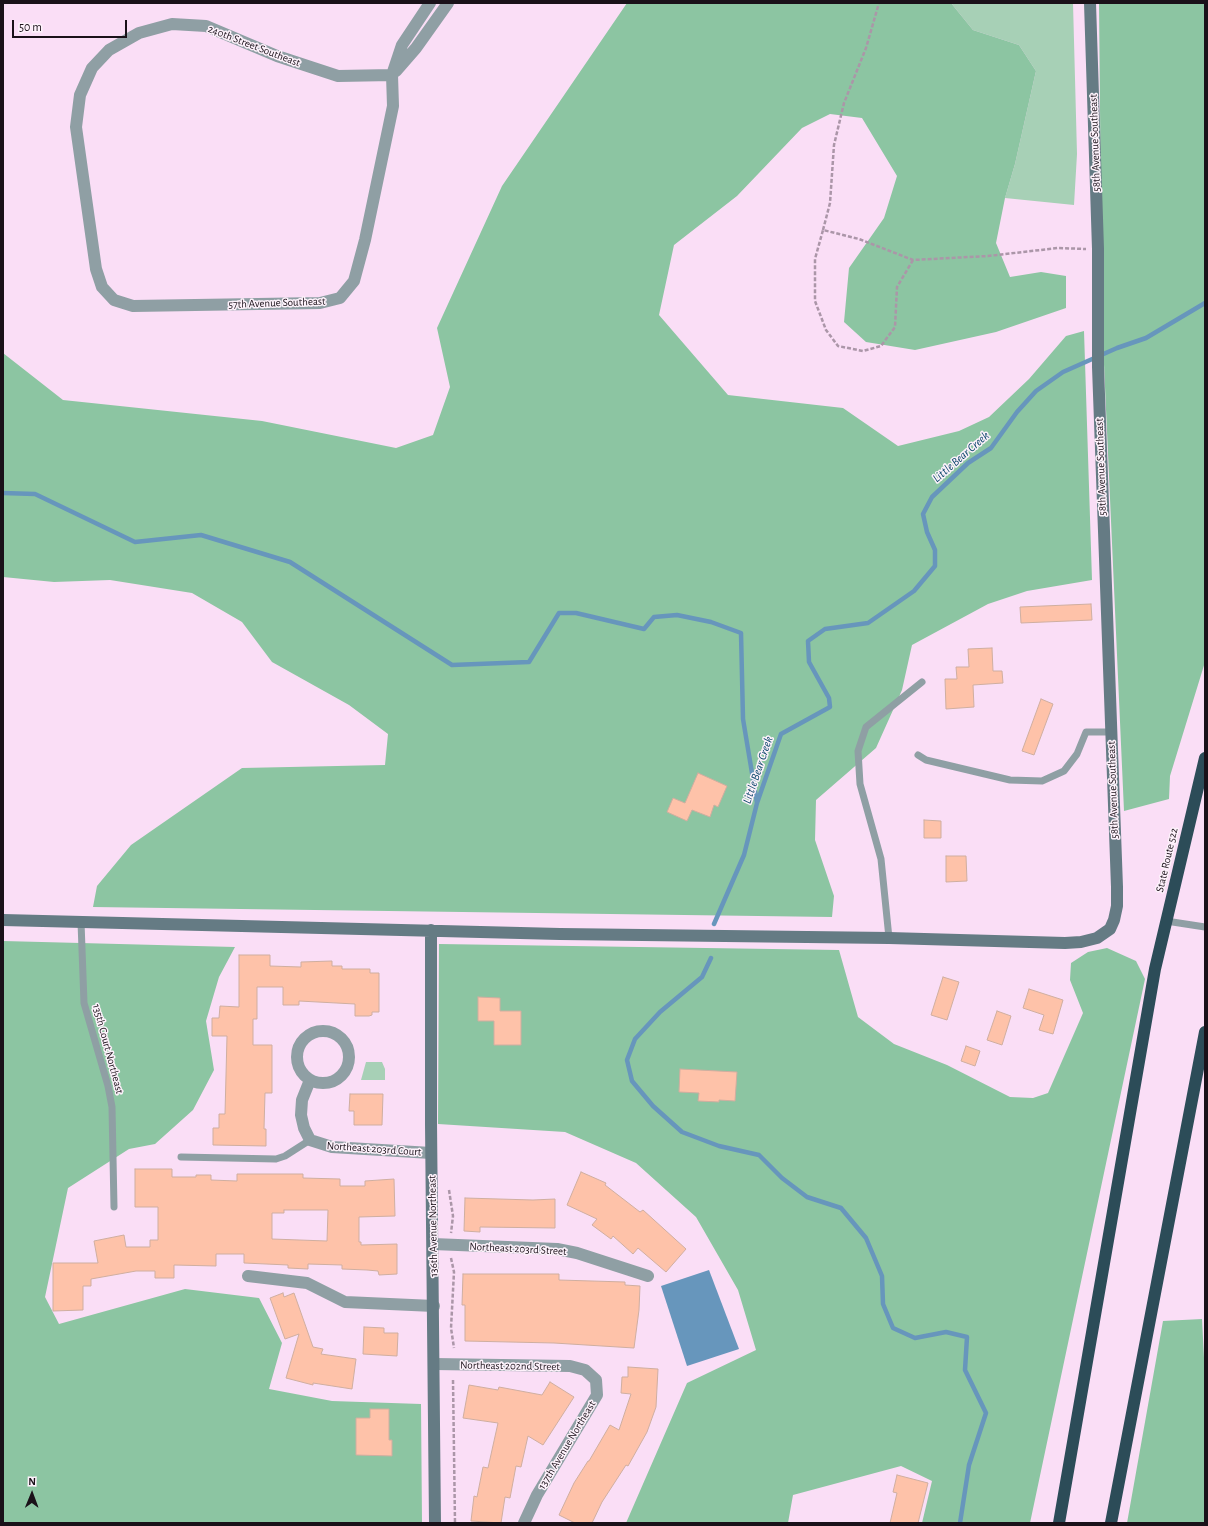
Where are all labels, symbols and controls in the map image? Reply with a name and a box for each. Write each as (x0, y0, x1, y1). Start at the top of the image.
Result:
scale bar (14, 12, 129, 38)
text: 50 m (19, 21, 42, 33)
street label: 240th Street Southeast (206, 22, 302, 70)
street label: 58th Avenue Southeast (1087, 94, 1103, 192)
street label: 57th Avenue Southeast (228, 295, 326, 311)
street label: 58th Avenue Southeast (1093, 418, 1109, 516)
water label: Little Bear Creek (930, 428, 992, 486)
water label: Little Bear Creek (740, 734, 776, 806)
street label: 58th Avenue Southeast (1105, 741, 1121, 839)
street label: State Route 522 (1153, 827, 1181, 893)
street label: 135th Court Northeast (90, 1003, 126, 1095)
street label: Northeast 203rd Court (326, 1139, 422, 1159)
street label: 136th Avenue Northeast (426, 1175, 440, 1277)
street label: Northeast 203rd Street (469, 1240, 567, 1258)
street label: Northeast 202nd Street (460, 1359, 560, 1373)
street label: 137th Avenue Northeast (535, 1398, 599, 1492)
north arrow (12, 1474, 52, 1514)
text: N (28, 1476, 36, 1487)

